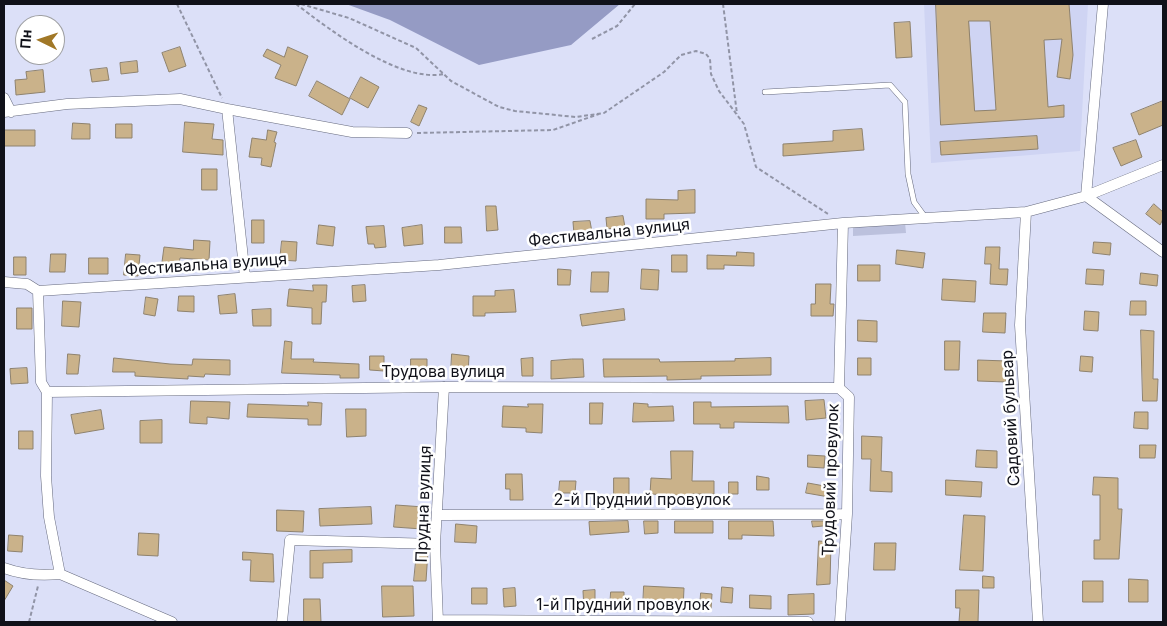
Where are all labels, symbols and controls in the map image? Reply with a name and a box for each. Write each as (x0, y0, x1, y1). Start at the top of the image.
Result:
north arrow (15, 15, 65, 65)
text: Пн (16, 29, 35, 49)
street label: Фестивальна вулиця (527, 215, 691, 251)
street label: Фестивальна вулиця (124, 250, 288, 280)
street label: Садовий бульвар (998, 349, 1024, 487)
street label: Трудова вулиця (381, 362, 505, 382)
street label: Трудовий провулок (819, 403, 843, 557)
street label: Прудна вулиця (412, 445, 436, 563)
street label: 2-й Прудний провулок (553, 490, 731, 510)
street label: 1-й Прудний провулок (536, 595, 710, 615)

